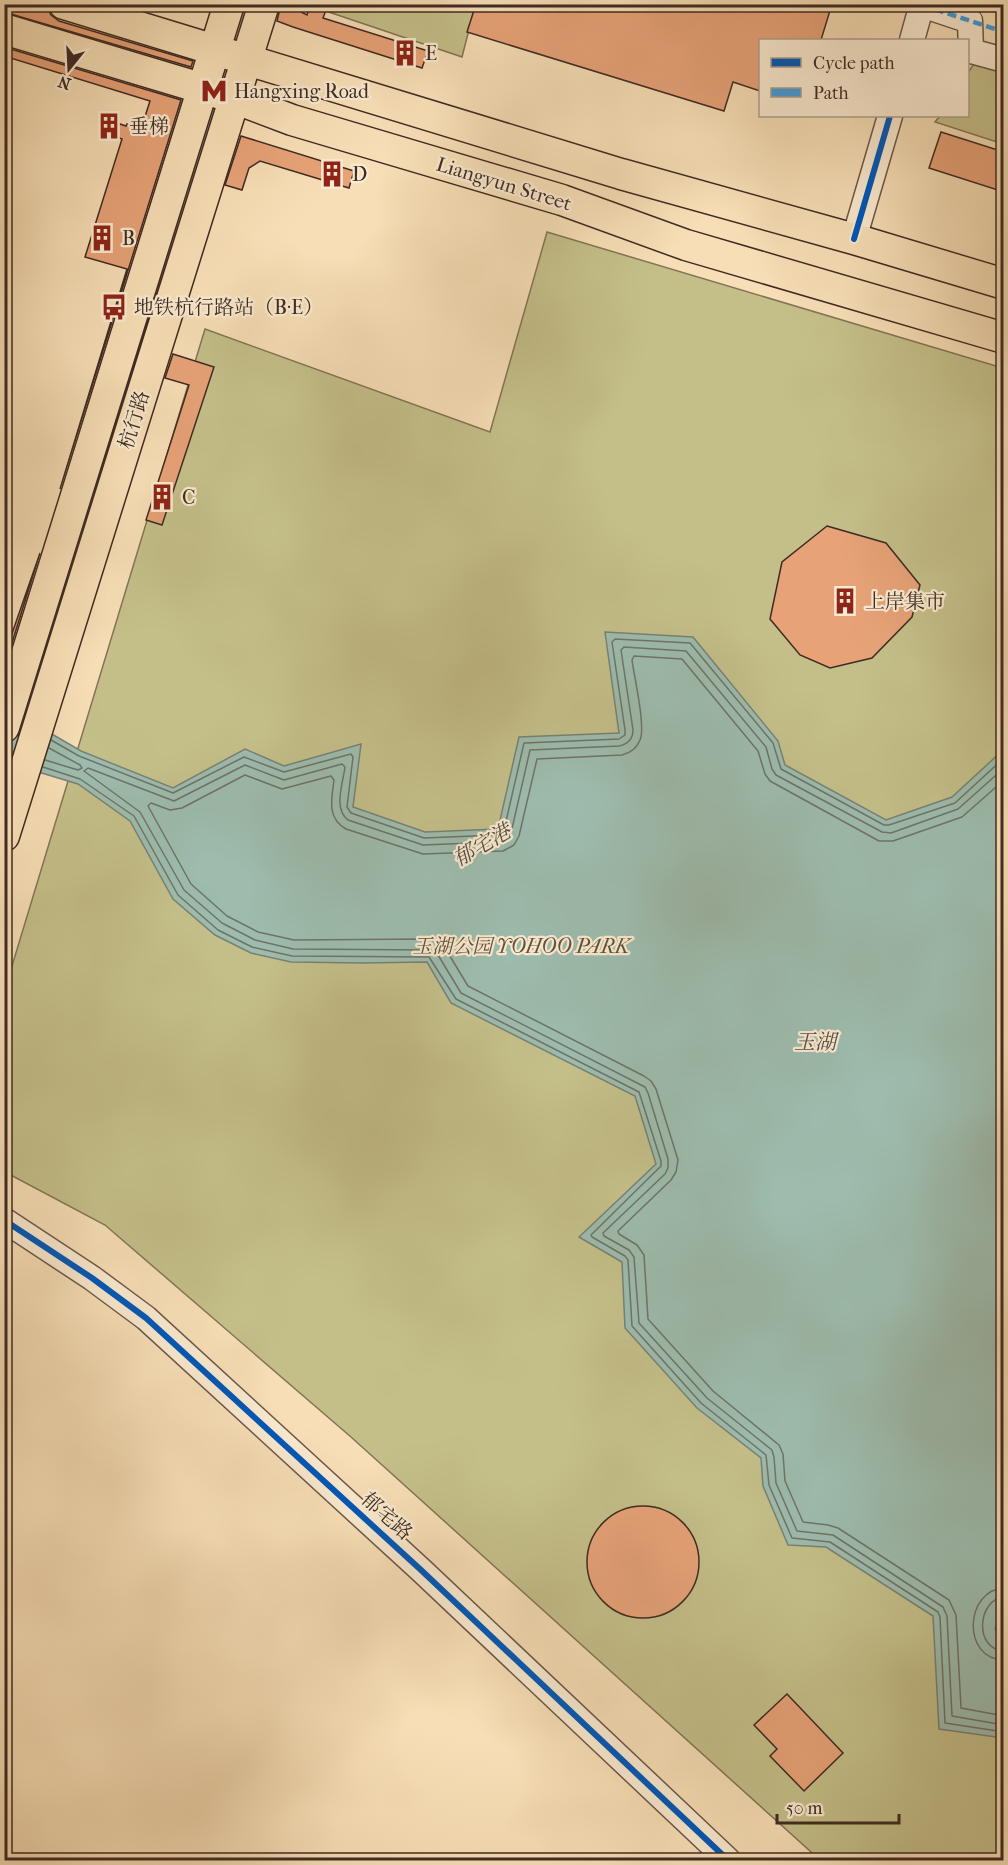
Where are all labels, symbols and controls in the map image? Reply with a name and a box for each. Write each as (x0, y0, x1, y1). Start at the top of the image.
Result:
building icon: E (390, 38, 420, 68)
north arrow (39, 39, 99, 99)
legend (759, 39, 969, 117)
place label: E (425, 42, 437, 65)
text: Cycle path (813, 53, 894, 74)
text: N (55, 72, 73, 94)
metro station icon: Hangxing Road (199, 76, 229, 106)
place label: Hangxing Road (234, 80, 370, 103)
text: Path (813, 83, 849, 104)
building icon: 垂梯 (94, 111, 124, 141)
place label: 垂梯 (129, 115, 169, 138)
street label: Liangyun Street (434, 153, 574, 215)
building icon: D (317, 159, 347, 189)
place label: D (352, 163, 367, 186)
building icon: B (87, 223, 117, 253)
place label: B (122, 227, 135, 250)
bus stop icon: 地铁杭行路站（B·E） (99, 292, 129, 322)
place label: 地铁杭行路站（B·E） (134, 296, 323, 319)
street label: 杭行路 (114, 388, 154, 452)
building icon: C (147, 482, 177, 512)
place label: C (182, 486, 195, 509)
building icon: 上岸集市 (830, 586, 860, 616)
place label: 上岸集市 (865, 590, 945, 613)
water label: 郁宅港 (449, 817, 518, 871)
park label: 玉湖公园 YOHOO PARK (412, 935, 633, 958)
water label: 玉湖 (794, 1030, 840, 1054)
street label: 郁宅路 (357, 1487, 417, 1545)
scale bar (777, 1787, 898, 1825)
text: 50 m (786, 1798, 823, 1819)

